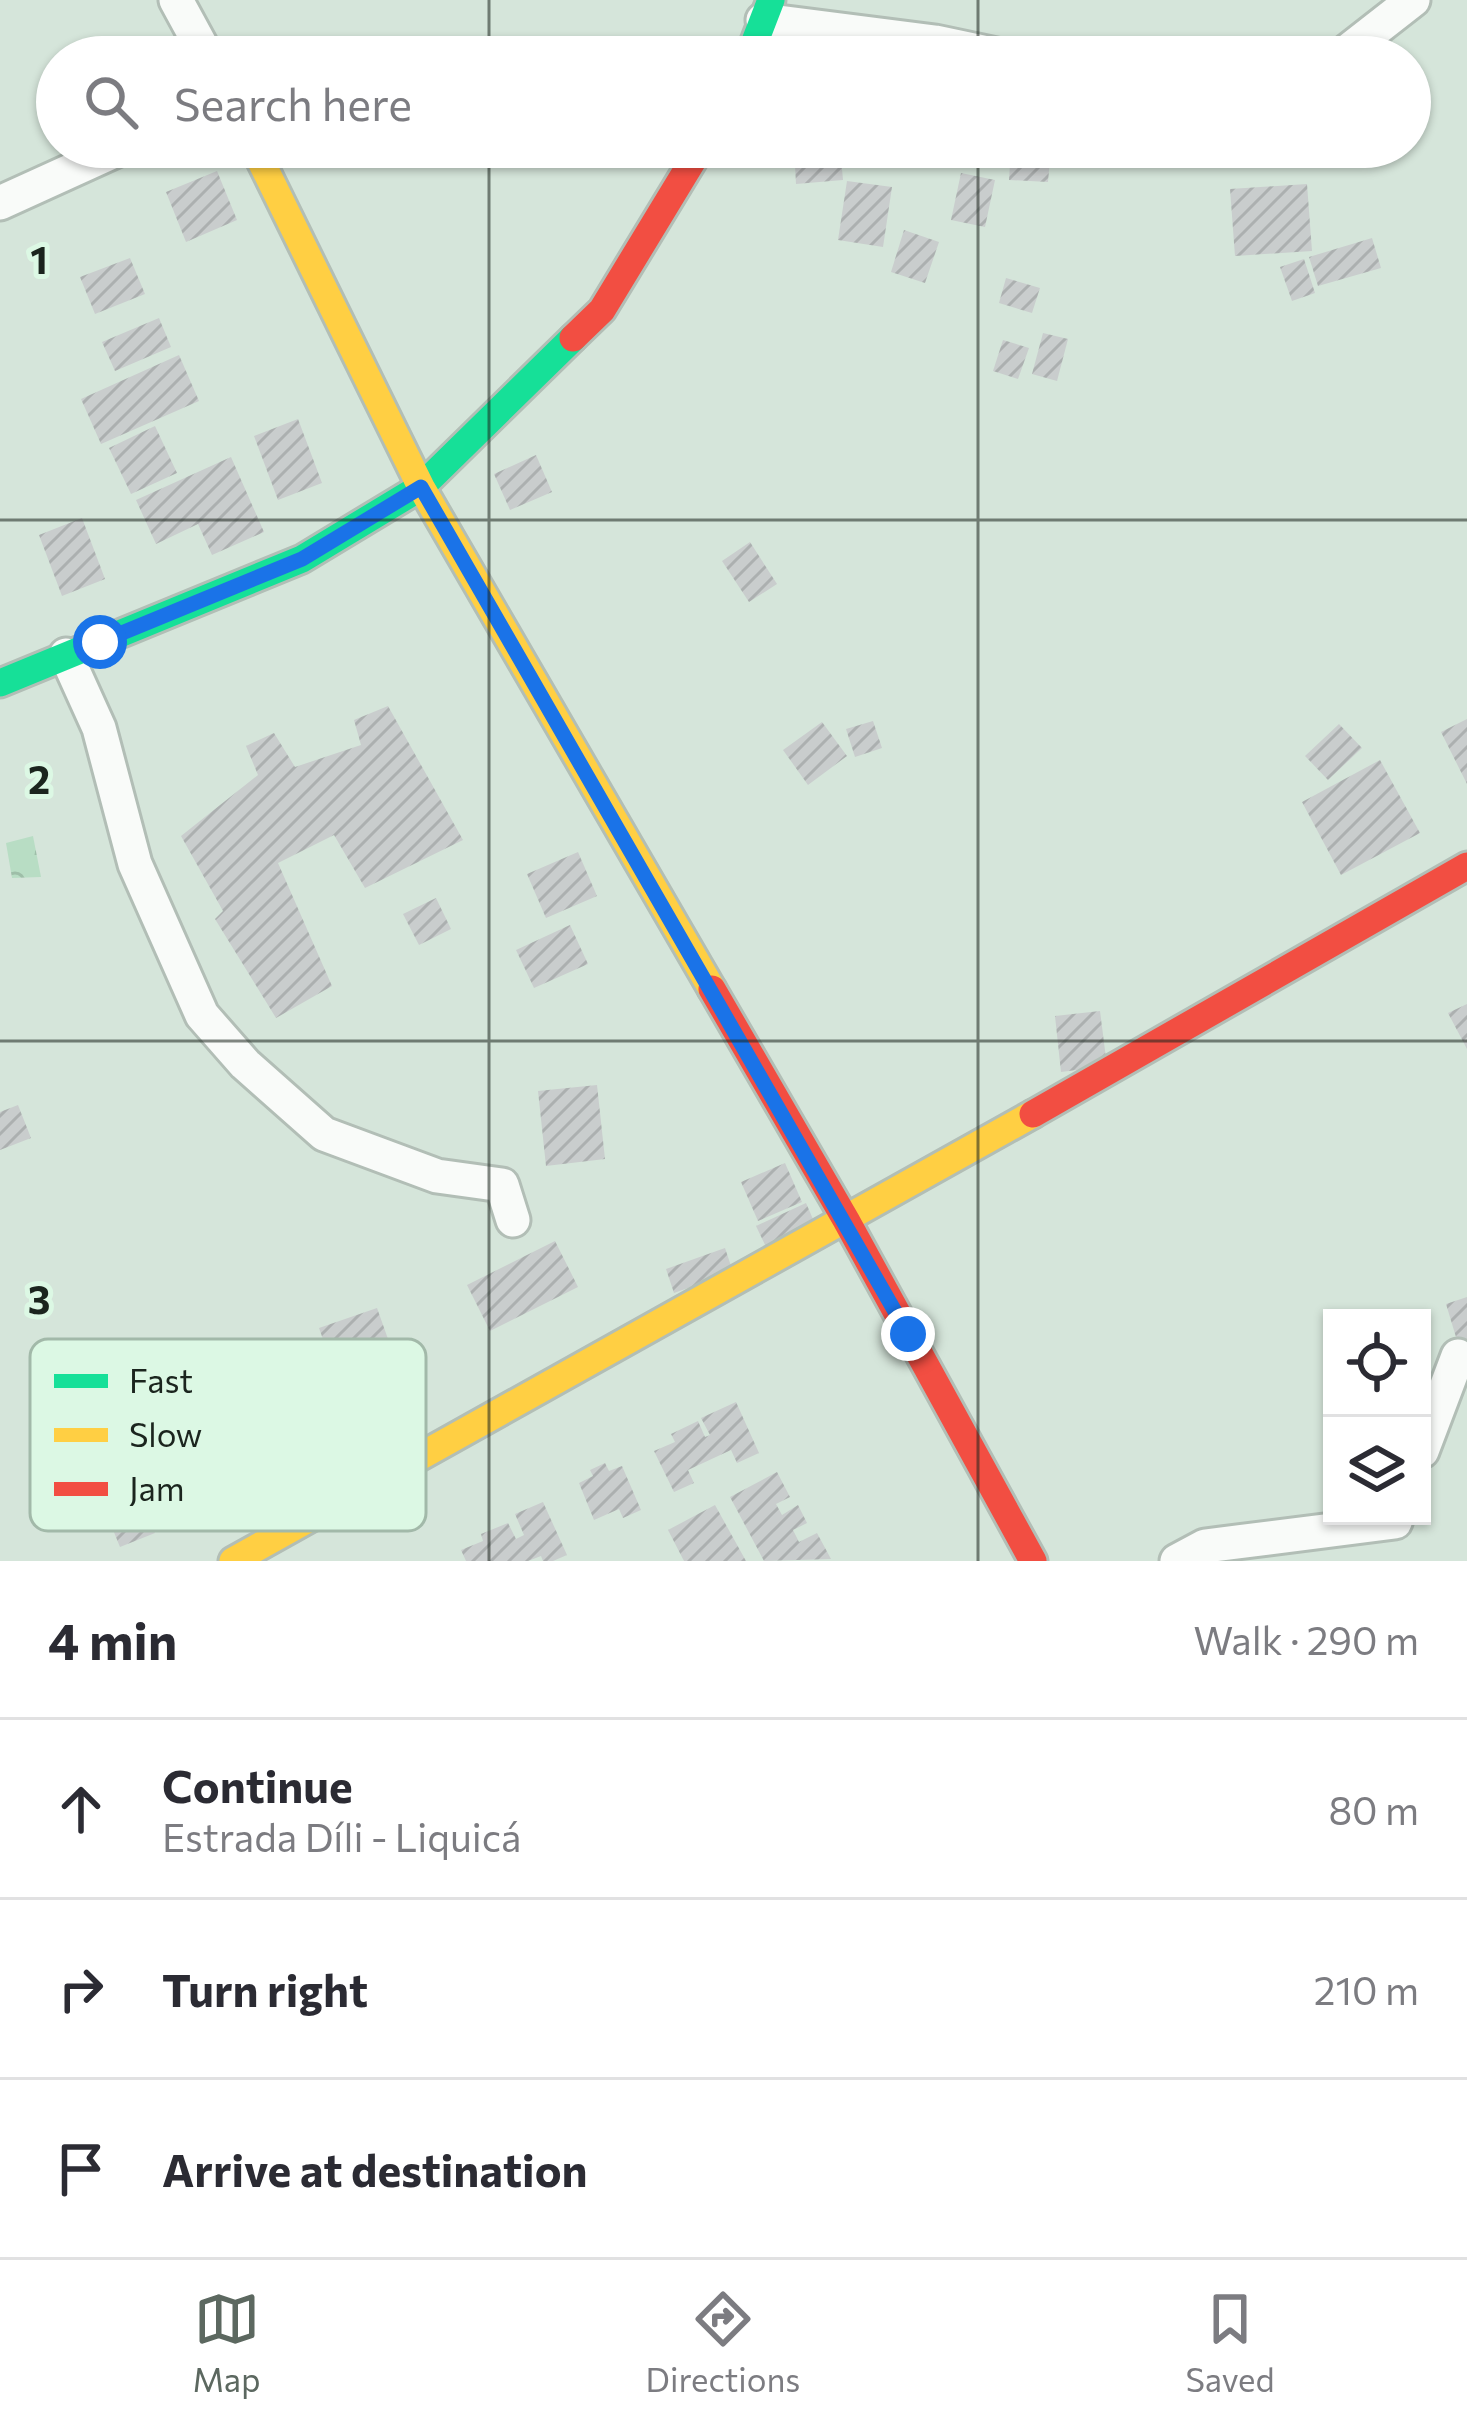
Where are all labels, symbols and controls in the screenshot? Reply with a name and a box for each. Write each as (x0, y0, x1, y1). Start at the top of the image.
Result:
search box (36, 36, 1431, 168)
icon: search (78, 69, 144, 135)
text: Search here (174, 75, 412, 130)
text: 1 (30, 234, 48, 282)
route start (73, 615, 127, 669)
text: 2 (28, 754, 50, 802)
text: 3 (28, 1274, 50, 1322)
route end (881, 1307, 935, 1361)
map controls (1323, 1309, 1431, 1525)
button: locate (1323, 1309, 1431, 1417)
legend (30, 1339, 426, 1531)
text: Fast (129, 1359, 193, 1400)
text: Slow (129, 1413, 202, 1454)
button: layers (1323, 1417, 1431, 1525)
text: Jam (129, 1467, 185, 1508)
text: 4 min (48, 1608, 177, 1671)
text: Walk · 290 m (1194, 1615, 1419, 1663)
text: Continue (162, 1757, 353, 1812)
icon: ahead (48, 1776, 114, 1842)
text: 80 m (1328, 1785, 1419, 1833)
text: Estrada Díli - Liquicá (162, 1812, 521, 1860)
icon: right (48, 1956, 114, 2022)
text: Turn right (162, 1961, 368, 2016)
text: 210 m (1314, 1965, 1419, 2013)
icon: arrive (48, 2136, 114, 2202)
text: Arrive at destination (162, 2141, 588, 2196)
tab: Map (193, 2286, 261, 2399)
tab: Directions (646, 2286, 800, 2399)
tab: Saved (1185, 2286, 1274, 2399)

